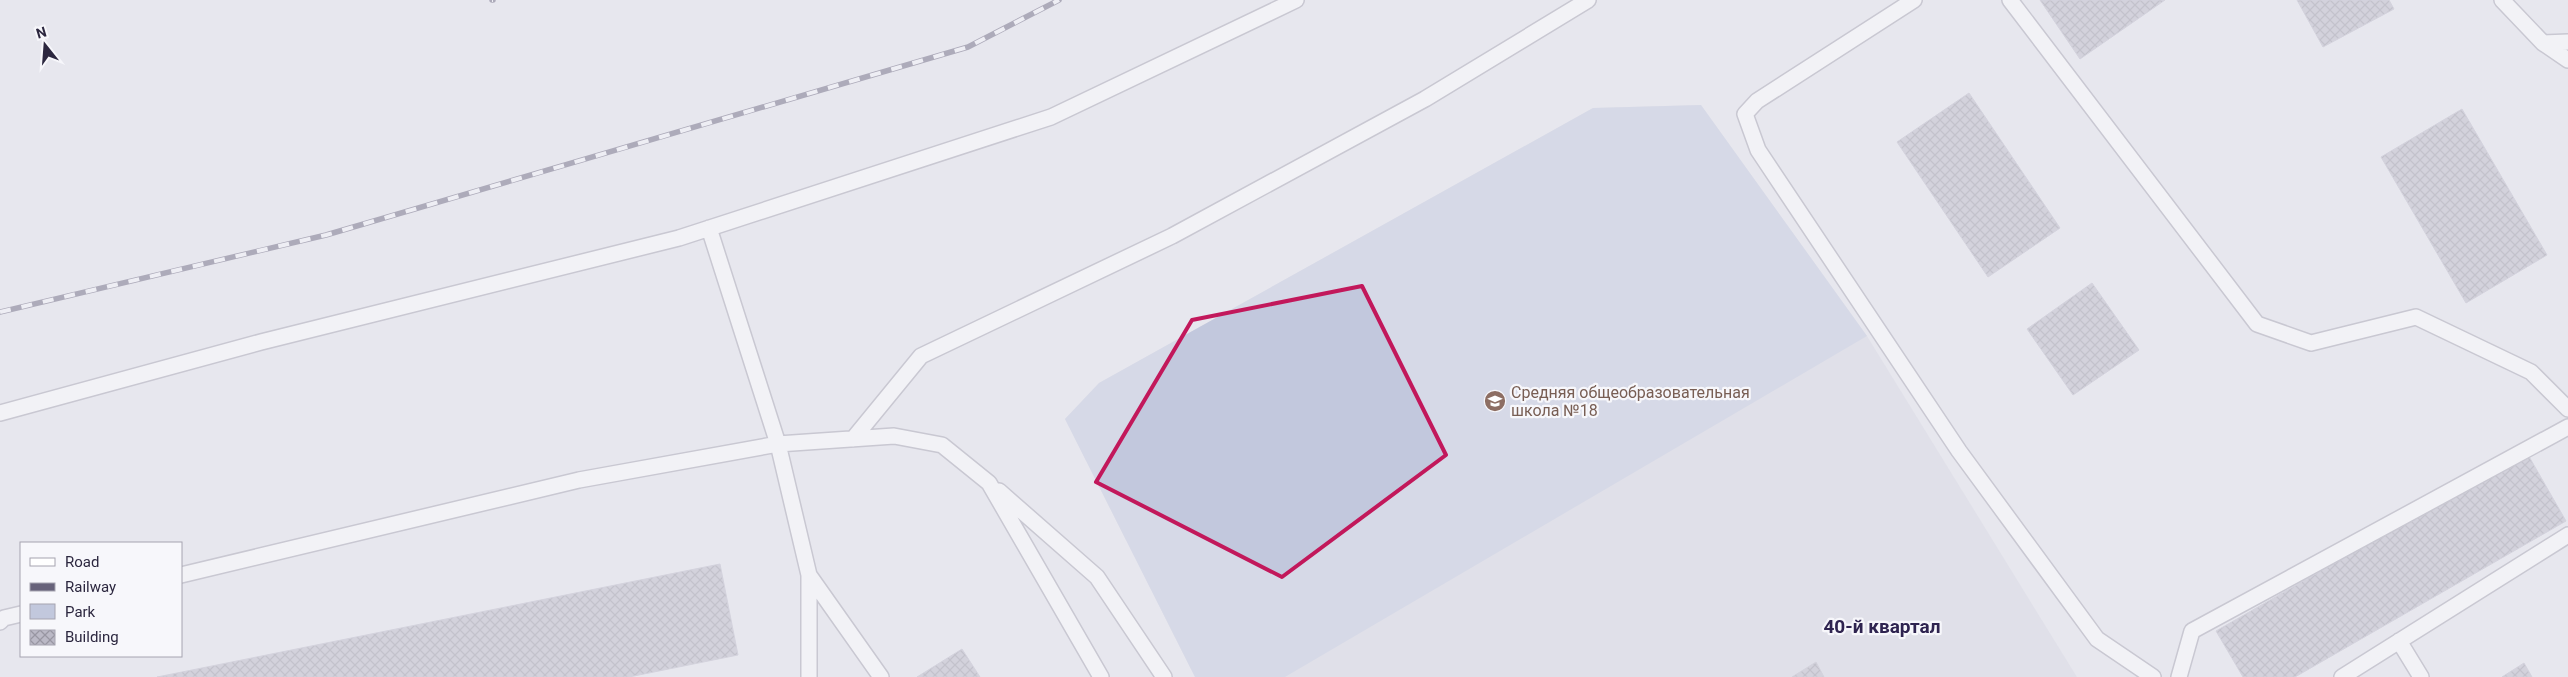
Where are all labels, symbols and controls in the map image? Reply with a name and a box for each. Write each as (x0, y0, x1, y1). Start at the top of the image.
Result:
north arrow (20, 20, 70, 70)
text: N (34, 23, 48, 42)
place label: Средняя общеобразовательная школа №18 (1511, 383, 1750, 420)
school or university icon: Средняя общеобразовательная школа №18 (1483, 389, 1507, 413)
legend (20, 542, 182, 657)
text: Road (65, 553, 99, 571)
text: Railway (65, 578, 116, 596)
text: Park (65, 603, 96, 621)
district label: 40-й квартал (1823, 615, 1941, 638)
text: Building (65, 628, 119, 646)

